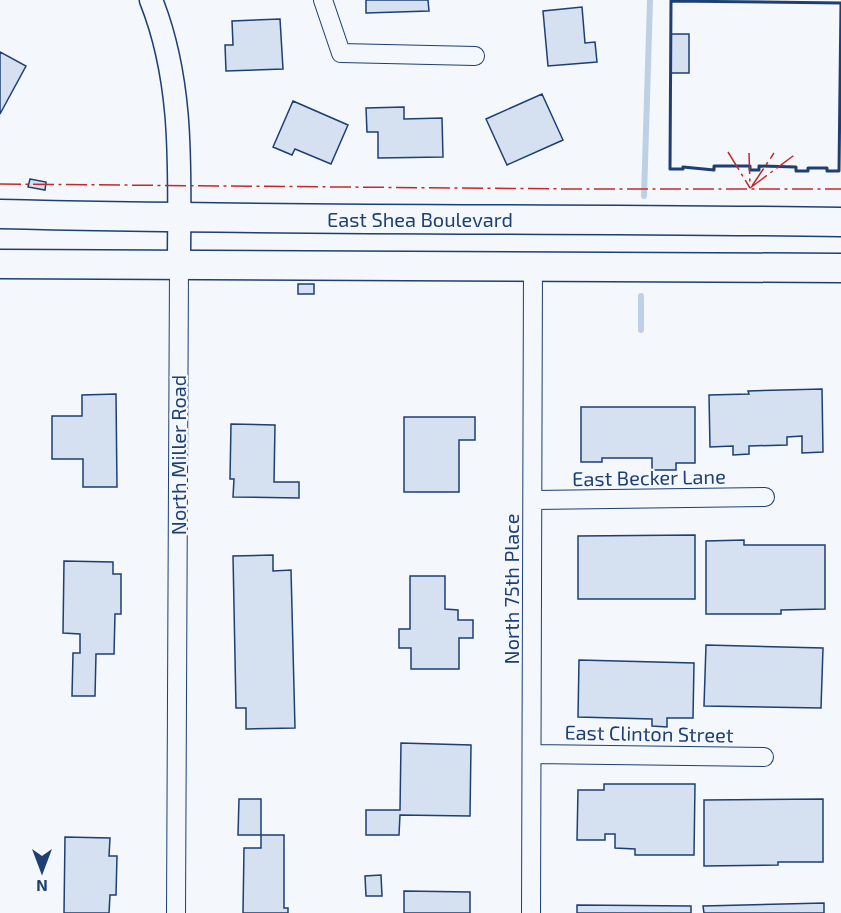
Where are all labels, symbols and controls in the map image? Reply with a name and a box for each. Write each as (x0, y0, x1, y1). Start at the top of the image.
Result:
street label: East Shea Boulevard (327, 207, 513, 231)
street label: North Miller Road (166, 375, 190, 535)
street label: East Becker Lane (572, 464, 726, 490)
street label: North 75th Place (499, 514, 523, 664)
street label: East Clinton Street (564, 720, 734, 746)
north arrow (12, 841, 72, 901)
text: N (36, 877, 48, 896)

